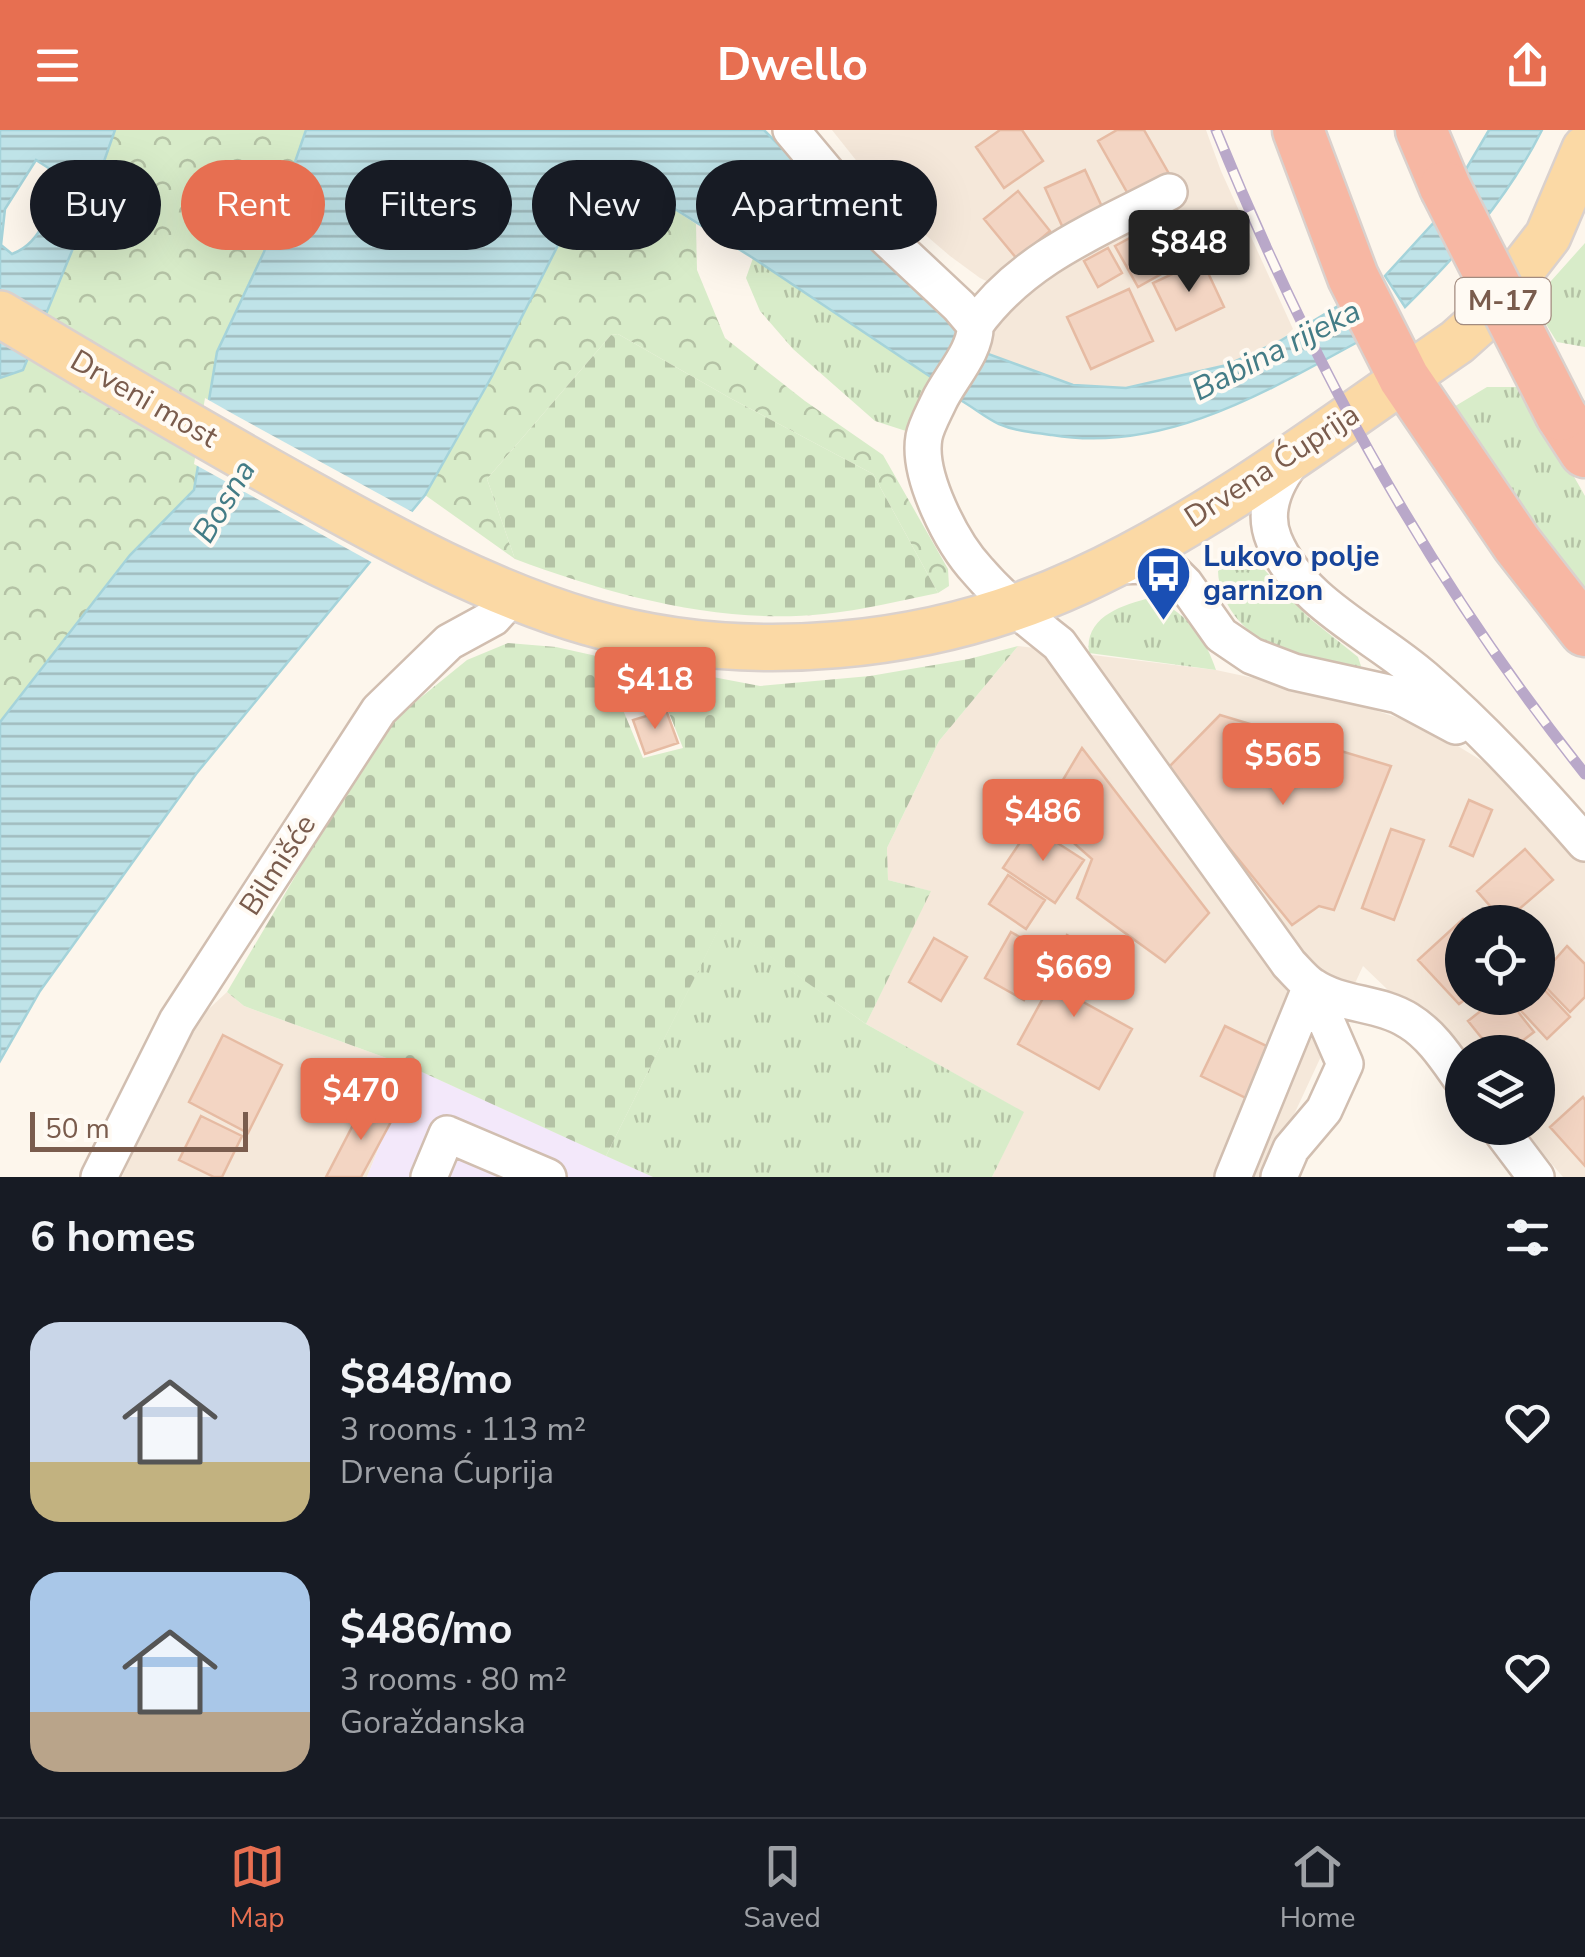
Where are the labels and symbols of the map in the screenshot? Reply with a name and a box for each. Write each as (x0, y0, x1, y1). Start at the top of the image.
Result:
pin: $848 (1130, 210, 1248, 295)
road number: M-17 (1456, 278, 1550, 324)
water label: Babina rijeka (1184, 289, 1368, 411)
street label: Drveni most (63, 340, 226, 458)
street label: Drvena Ćuprija (1177, 394, 1367, 538)
water label: Bosna (182, 451, 266, 551)
place label: Lukovo polje garnizon (1203, 536, 1379, 611)
bus stop icon: Lukovo polje garnizon (1134, 543, 1194, 622)
pin: $418 (596, 647, 714, 732)
pin: $565 (1224, 723, 1342, 808)
pin: $486 (984, 779, 1102, 864)
street label: Bilmišće (230, 807, 326, 923)
pin: $669 (1015, 935, 1133, 1020)
pin: $470 (302, 1058, 420, 1143)
scale bar (30, 1107, 248, 1151)

